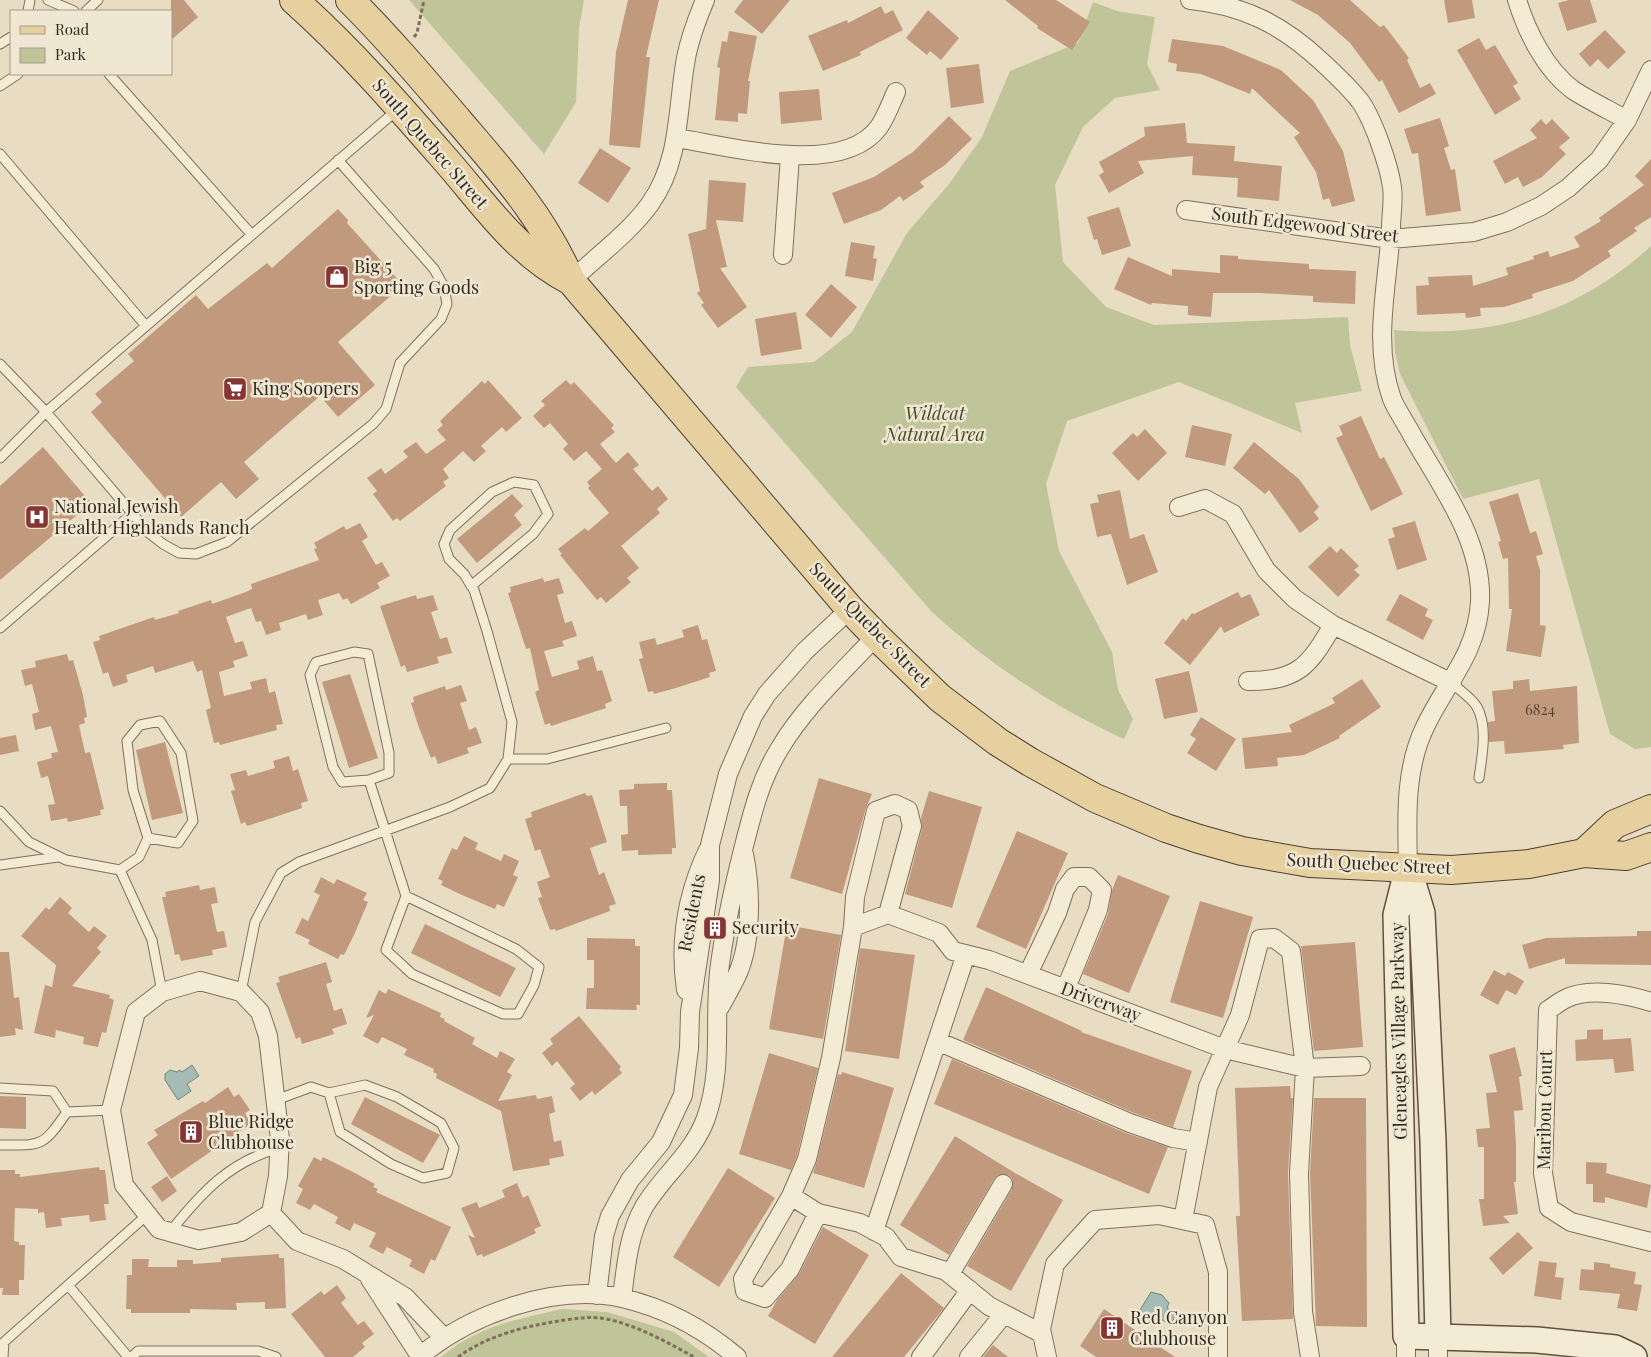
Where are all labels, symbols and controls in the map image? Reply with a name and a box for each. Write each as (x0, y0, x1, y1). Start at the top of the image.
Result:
legend (10, 10, 172, 75)
text: Road (55, 19, 89, 39)
text: Park (55, 44, 87, 64)
street label: South Quebec Street (368, 73, 494, 214)
street label: South Edgewood Street (1210, 201, 1400, 247)
place label: Big 5 Sporting Goods (354, 254, 479, 299)
shop icon: Big 5 Sporting Goods (324, 264, 350, 290)
supermarket icon: King Soopers (222, 376, 248, 402)
place label: King Soopers (252, 376, 359, 400)
park label: Wildcat Natural Area (883, 401, 985, 446)
place label: National Jewish Health Highlands Ranch (54, 494, 250, 539)
hospital icon: National Jewish Health Highlands Ranch (24, 504, 50, 530)
street label: South Quebec Street (805, 557, 937, 693)
house number: 6824 (1525, 699, 1555, 719)
street label: South Quebec Street (1286, 847, 1453, 879)
street label: Residents (672, 872, 710, 954)
building icon: Security (702, 915, 728, 941)
place label: Security (732, 915, 799, 939)
street label: Gleneagles Village Parkway (1384, 922, 1412, 1140)
street label: Driverway (1058, 975, 1145, 1027)
street label: Maribou Court (1531, 1049, 1557, 1170)
place label: Blue Ridge Clubhouse (208, 1109, 294, 1154)
building icon: Blue Ridge Clubhouse (178, 1119, 204, 1145)
place label: Red Canyon Clubhouse (1130, 1305, 1227, 1350)
building icon: Red Canyon Clubhouse (1099, 1315, 1125, 1341)

